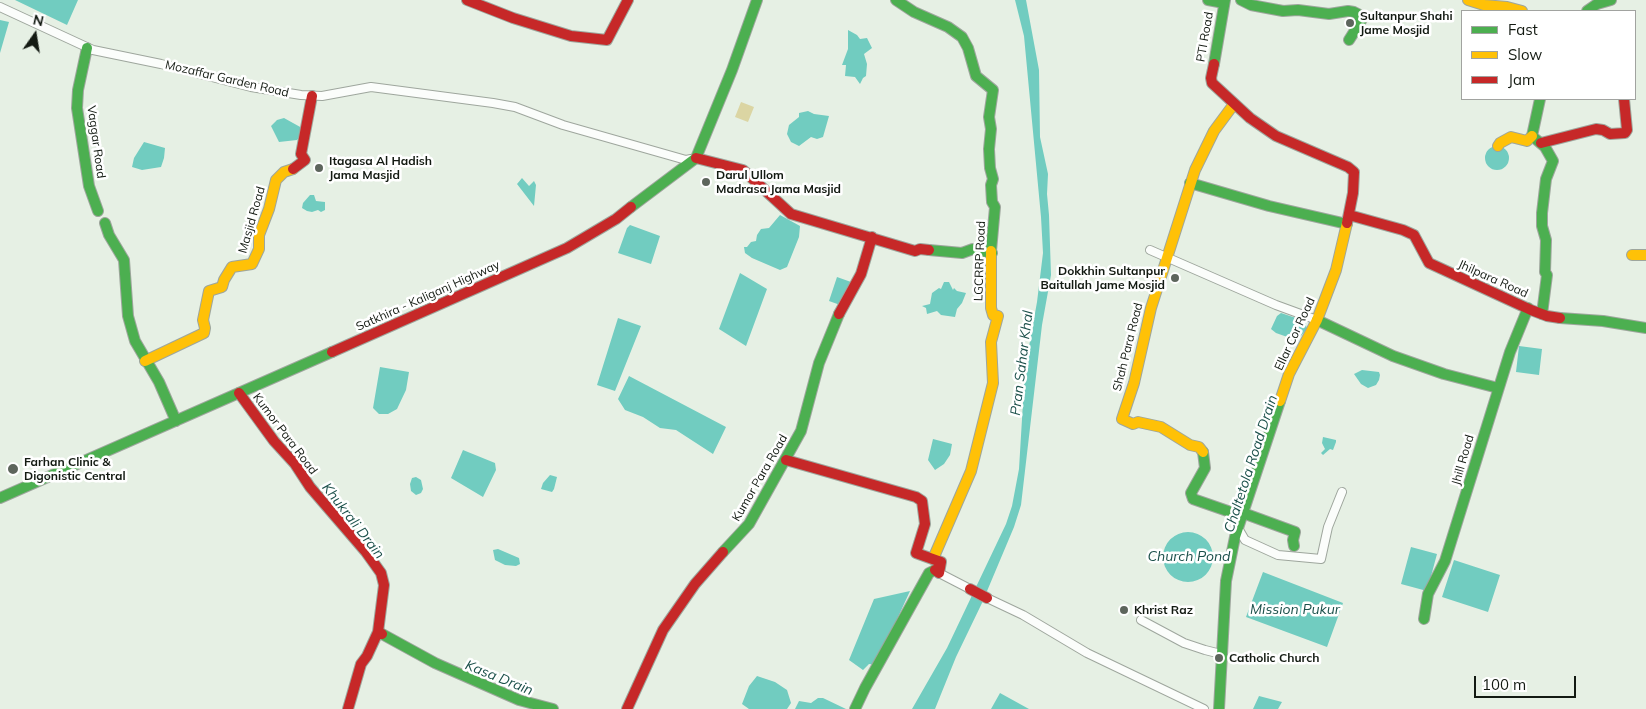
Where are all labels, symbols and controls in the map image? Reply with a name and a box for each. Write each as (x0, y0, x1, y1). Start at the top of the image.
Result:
place label: Sultanpur Shahi Jame Mosjid (1360, 9, 1453, 37)
north arrow (10, 10, 60, 60)
text: N (31, 10, 46, 30)
legend (1461, 10, 1636, 100)
street label: PTI Road (1194, 11, 1216, 63)
marker: Sultanpur Shahi Jame Mosjid (1344, 17, 1356, 29)
text: Fast (1508, 20, 1538, 39)
text: Slow (1508, 45, 1542, 64)
street label: Mozaffar Garden Road (164, 58, 290, 100)
text: Jam (1508, 70, 1535, 89)
street label: Vaggar Road (84, 105, 108, 179)
place label: Itagasa Al Hadish Jama Masjid (329, 154, 432, 182)
marker: Itagasa Al Hadish Jama Masjid (313, 162, 325, 174)
place label: Darul Ullom Madrasa Jama Masjid (716, 168, 841, 196)
marker: Darul Ullom Madrasa Jama Masjid (700, 176, 712, 188)
street label: Masjid Road (236, 185, 268, 255)
street label: LGCRRP Road (971, 221, 989, 301)
street label: Jhilpara Road (1456, 257, 1530, 301)
street label: Satkhira - Kaliganj Highway (354, 258, 502, 334)
place label: Dokkhin Sultanpur Baitullah Jame Mosjid (1041, 264, 1165, 292)
marker: Dokkhin Sultanpur Baitullah Jame Mosjid (1169, 272, 1181, 284)
street label: Ellar Cor Road (1272, 295, 1318, 373)
street label: Shah Para Road (1110, 301, 1146, 393)
water label: Pran Sahar Khal (1007, 310, 1037, 416)
street label: Kumor Para Road (250, 391, 320, 477)
water label: Chaltetola Road Drain (1221, 393, 1281, 535)
street label: Kumor Para Road (729, 432, 791, 524)
street label: Jhill Road (1449, 433, 1477, 487)
place label: Farhan Clinic & Digonistic Central (24, 455, 126, 483)
marker: Farhan Clinic & Digonistic Central (6, 462, 20, 476)
water label: Khukrali Drain (318, 480, 388, 562)
water label: Church Pond (1147, 549, 1231, 565)
water label: Mission Pukur (1250, 602, 1340, 618)
place label: Khrist Raz (1134, 603, 1193, 617)
marker: Khrist Raz (1118, 604, 1130, 616)
place label: Catholic Church (1229, 651, 1319, 665)
marker: Catholic Church (1213, 652, 1225, 664)
water label: Kasa Drain (463, 657, 535, 699)
scale bar (1476, 666, 1578, 698)
text: 100 m (1482, 675, 1526, 694)

